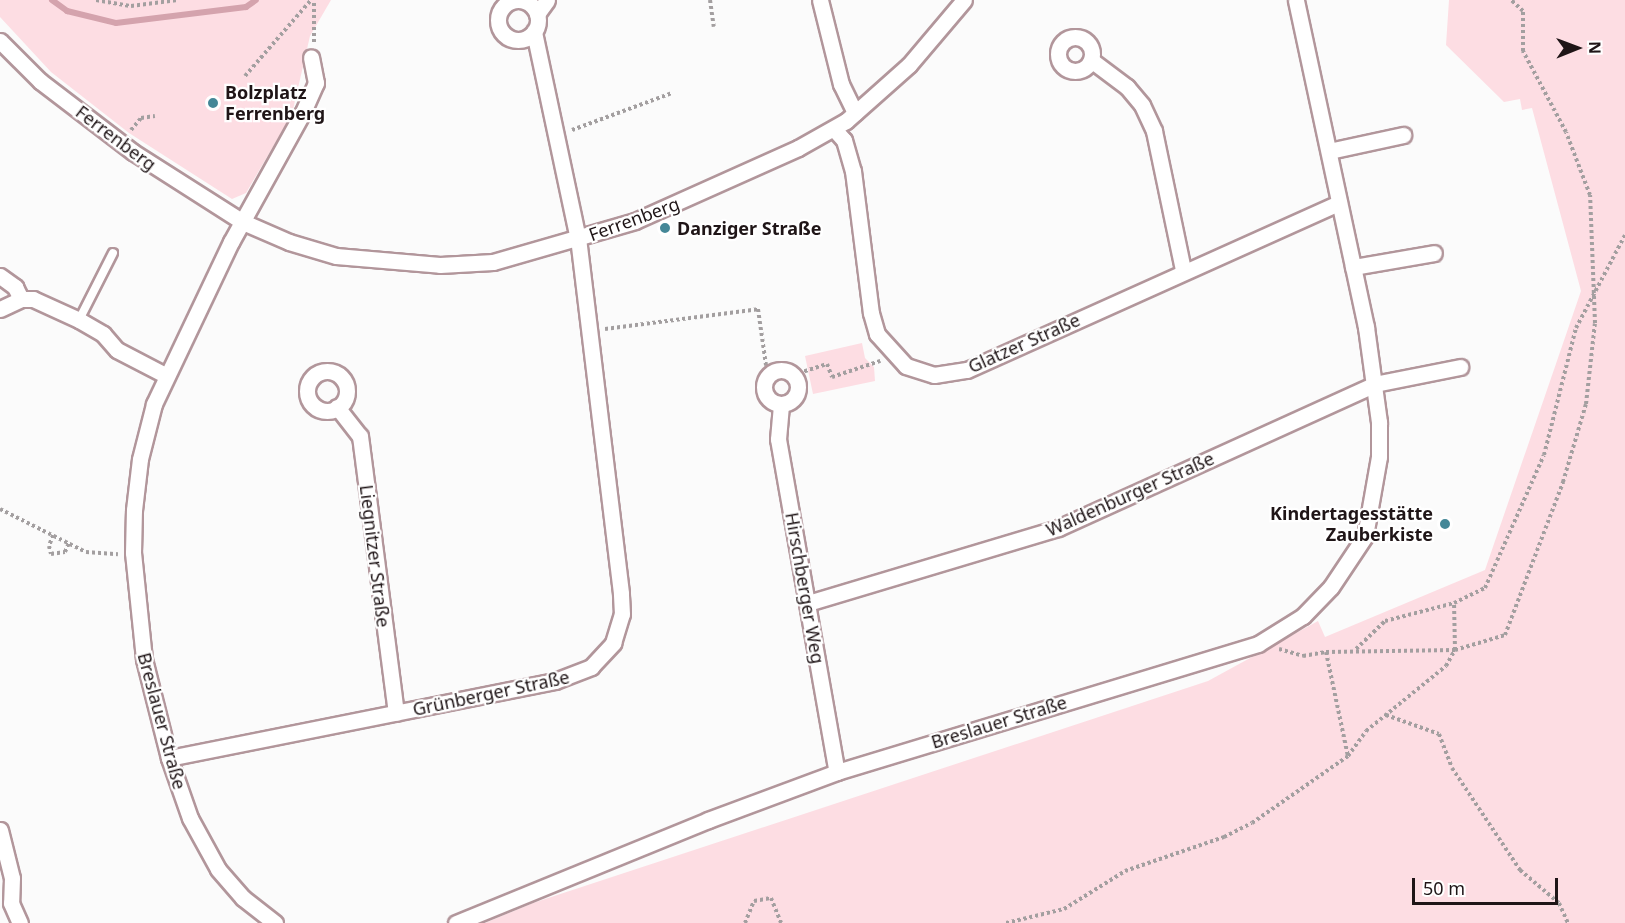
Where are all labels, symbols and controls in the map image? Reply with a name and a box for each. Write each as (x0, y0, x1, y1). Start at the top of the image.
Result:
north arrow (1547, 18, 1607, 78)
text: N (1584, 41, 1606, 54)
place label: Bolzplatz Ferrenberg (225, 82, 325, 124)
marker: Bolzplatz Ferrenberg (206, 96, 220, 110)
street label: Ferrenberg (72, 101, 160, 175)
street label: Ferrenberg (586, 193, 682, 245)
place label: Danziger Straße (677, 217, 821, 239)
marker: Danziger Straße (658, 221, 672, 235)
street label: Glatzer Straße (965, 309, 1083, 377)
street label: Waldenburger Straße (1043, 447, 1217, 541)
street label: Liegnitzer Straße (356, 484, 394, 628)
place label: Kindertagesstätte Zauberkiste (1270, 503, 1433, 546)
street label: Hirschberger Weg (781, 511, 829, 665)
marker: Kindertagesstätte Zauberkiste (1438, 517, 1452, 531)
street label: Breslauer Straße (133, 650, 191, 792)
street label: Grünberger Straße (411, 666, 571, 720)
street label: Breslauer Straße (929, 691, 1069, 753)
scale bar (1415, 866, 1560, 904)
text: 50 m (1423, 876, 1465, 900)

